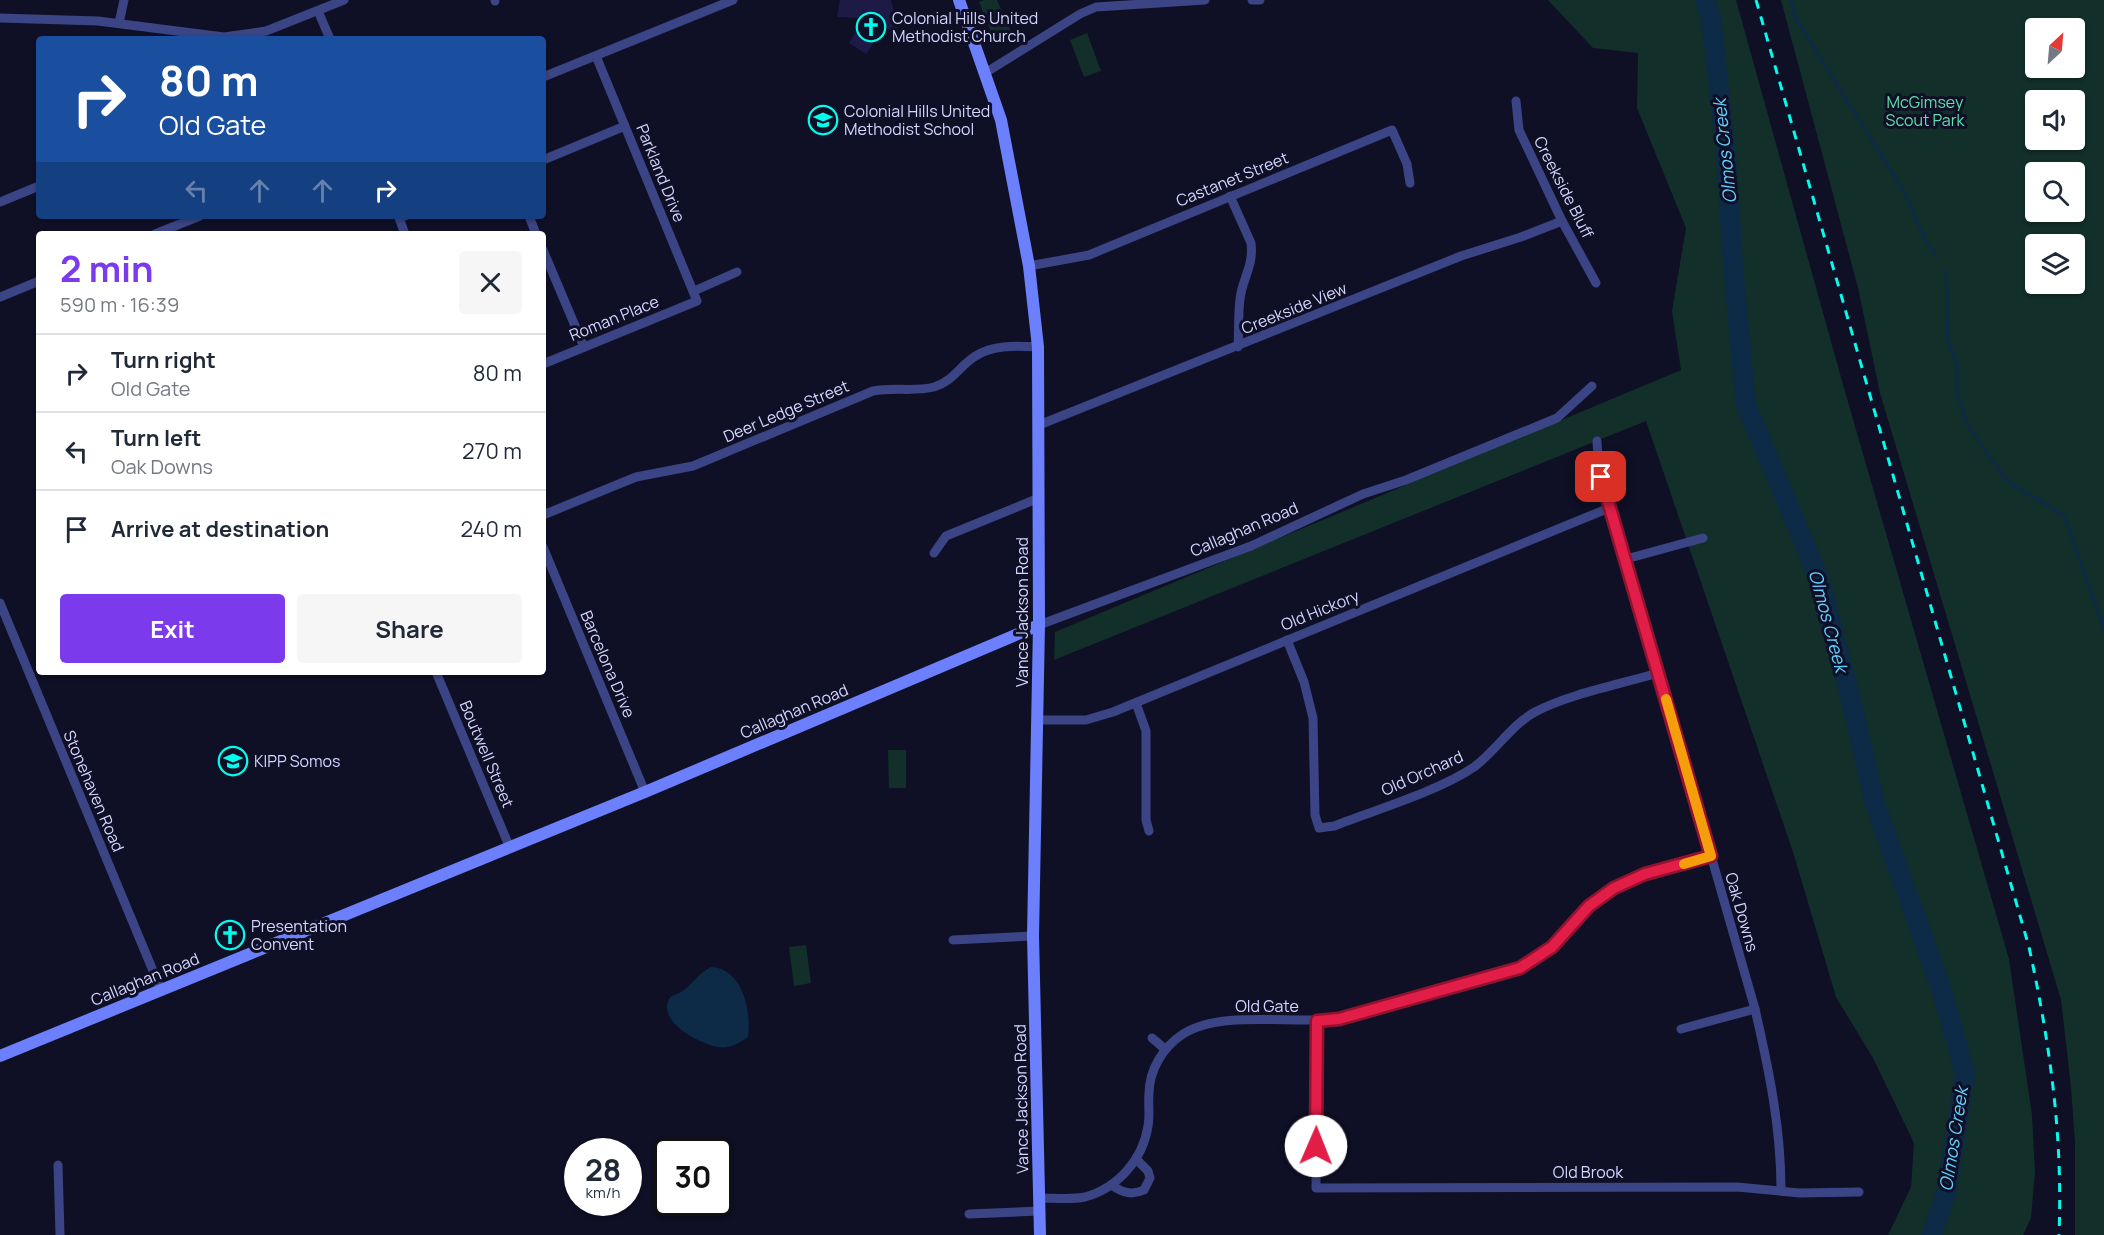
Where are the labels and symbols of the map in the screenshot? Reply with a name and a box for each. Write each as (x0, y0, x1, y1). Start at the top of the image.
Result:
place label: Colonial Hills United Methodist Church (892, 7, 1038, 47)
church icon: Colonial Hills United Methodist Church (855, 11, 887, 43)
north arrow (2025, 18, 2085, 78)
park label: McGimsey Scout Park (1886, 91, 1966, 131)
water label: Olmos Creek (1706, 94, 1741, 205)
place label: Colonial Hills United Methodist School (844, 100, 990, 140)
school or university icon: Colonial Hills United Methodist School (807, 104, 839, 136)
street label: Parkland Drive (631, 121, 691, 225)
street label: Creekside Bluff (1529, 132, 1599, 242)
street label: Castanet Street (1173, 146, 1291, 212)
street label: Creekside View (1238, 277, 1350, 339)
street label: Roman Place (566, 290, 662, 346)
street label: Deer Ledge Street (720, 375, 852, 447)
pin (1575, 451, 1626, 502)
street label: Callaghan Road (1187, 496, 1301, 562)
street label: Vance Jackson Road (1011, 537, 1033, 687)
water label: Olmos Creek (1804, 567, 1855, 678)
street label: Old Hickory (1277, 584, 1363, 636)
street label: Barcelona Drive (576, 607, 640, 721)
street label: Callaghan Road (737, 678, 851, 744)
street label: Boutwell Street (455, 697, 519, 811)
street label: Stonehaven Road (59, 727, 129, 855)
school or university icon: KIPP Somos (217, 745, 249, 777)
street label: Old Orchard (1378, 745, 1466, 801)
place label: KIPP Somos (254, 750, 340, 772)
street label: Oak Downs (1720, 870, 1764, 954)
place label: Presentation Convent (251, 915, 347, 955)
church icon: Presentation Convent (214, 919, 246, 951)
street label: Callaghan Road (87, 947, 203, 1011)
street label: Old Gate (1235, 995, 1299, 1017)
street label: Vance Jackson Road (1009, 1024, 1033, 1174)
water label: Olmos Creek (1933, 1082, 1974, 1193)
position arrow (1284, 1114, 1348, 1178)
speed limit sign: 30 (654, 1138, 732, 1216)
street label: Old Brook (1553, 1161, 1624, 1183)

